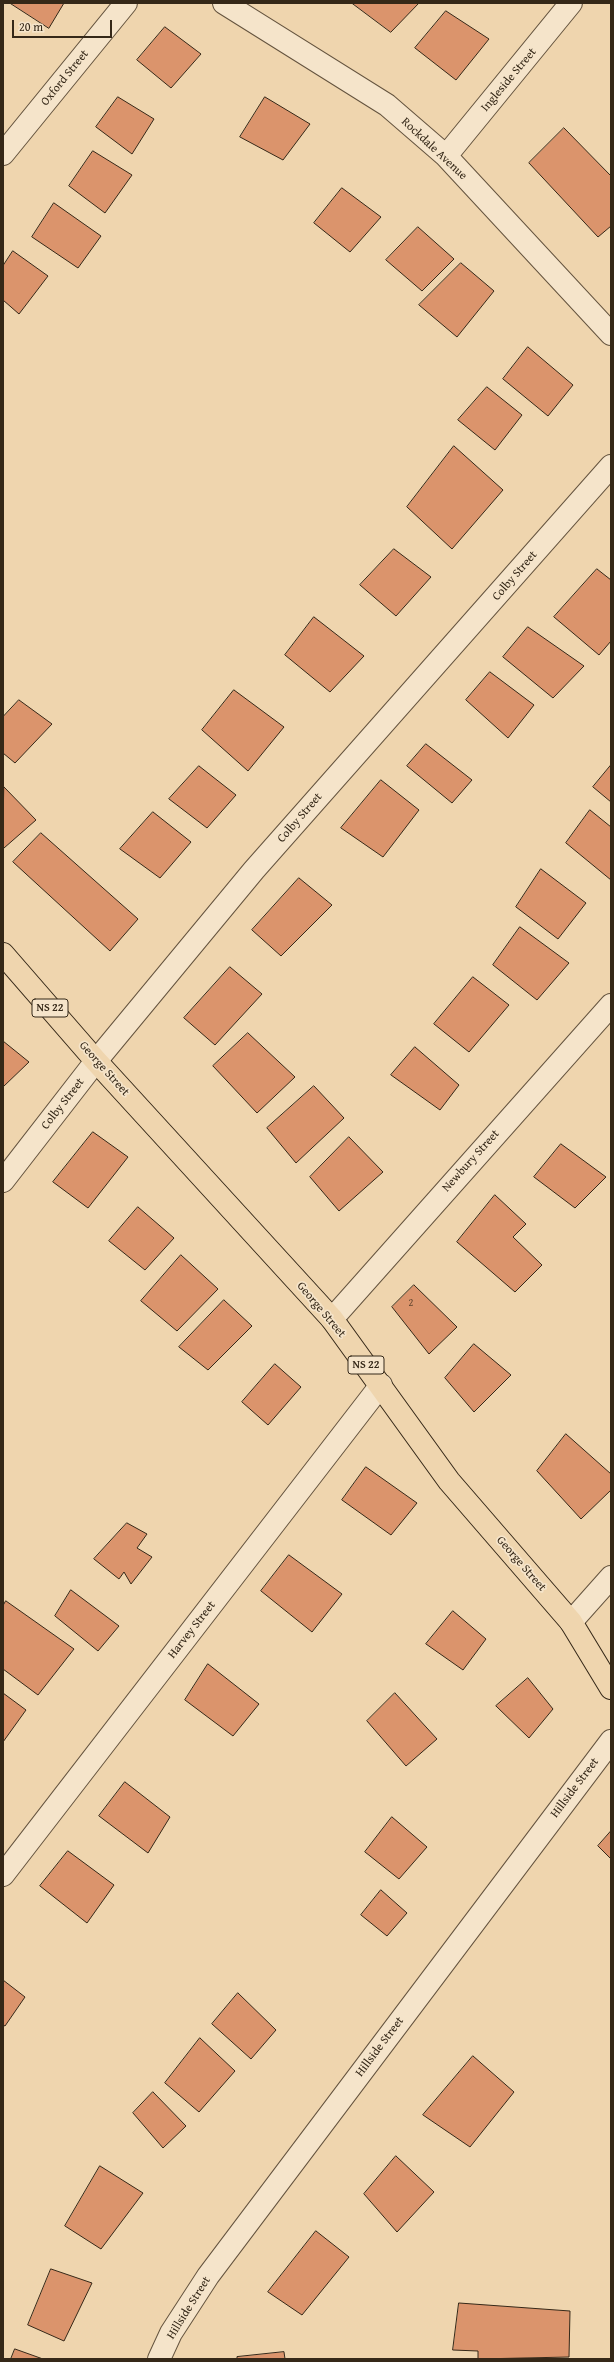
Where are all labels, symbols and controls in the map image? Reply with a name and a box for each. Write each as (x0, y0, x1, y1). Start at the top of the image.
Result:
scale bar (14, 12, 114, 38)
text: 20 m (19, 18, 43, 35)
street label: Ingleside Street (478, 45, 540, 115)
street label: Oxford Street (38, 47, 92, 109)
street label: Rockdale Avenue (398, 115, 470, 183)
street label: Colby Street (489, 548, 541, 604)
street label: Colby Street (274, 790, 326, 846)
road number: NS 22 (32, 999, 68, 1017)
street label: George Street (76, 1039, 132, 1099)
street label: Colby Street (38, 1075, 88, 1133)
street label: Newbury Street (439, 1127, 503, 1195)
street label: George Street (294, 1279, 348, 1341)
house number: 2 (409, 1297, 413, 1309)
road number: NS 22 (348, 1356, 384, 1374)
street label: George Street (493, 1533, 549, 1595)
street label: Harvey Street (165, 1598, 219, 1662)
street label: Hillside Street (548, 1755, 602, 1821)
street label: Hillside Street (353, 2014, 407, 2080)
street label: Hillside Street (164, 2274, 214, 2342)

